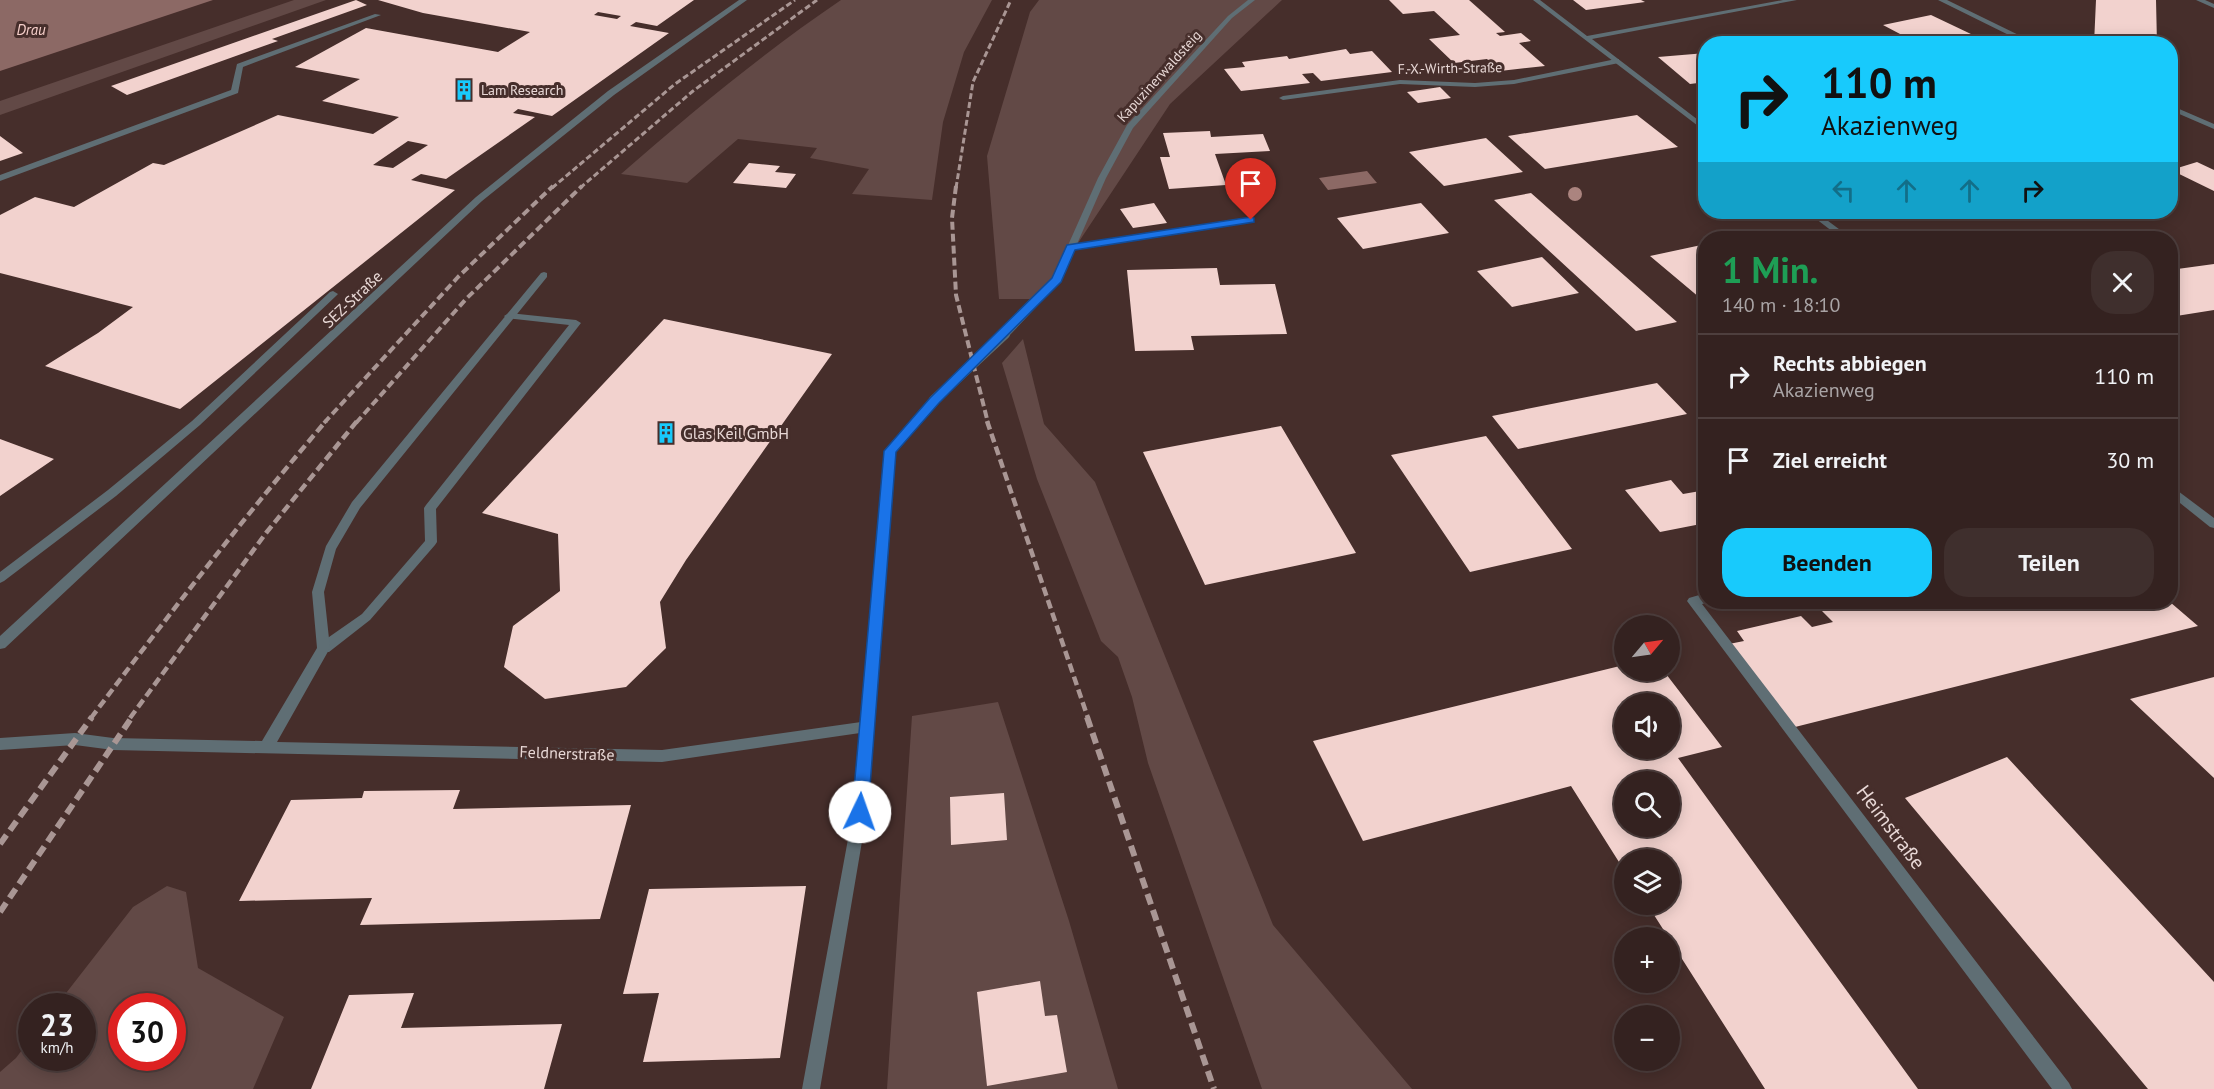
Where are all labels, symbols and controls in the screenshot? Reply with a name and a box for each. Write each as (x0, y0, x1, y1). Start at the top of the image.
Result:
water label: Drau (16, 20, 46, 39)
street label: Kapuzinerwaldsteig (1113, 26, 1205, 126)
text: 110 m (1821, 55, 1937, 110)
street label: F.-X.-Wirth-Straße (1398, 58, 1502, 78)
icon: right (1722, 60, 1800, 138)
building icon: Lam Research (452, 78, 476, 102)
place label: Lam Research (481, 81, 563, 99)
text: Akazienweg (1821, 108, 1958, 142)
pin (1225, 158, 1276, 220)
icon: arrive (1234, 167, 1267, 200)
icon: left (1827, 174, 1860, 207)
icon: ahead (1890, 174, 1923, 207)
icon: ahead (1953, 174, 1986, 207)
icon: right (2016, 174, 2049, 207)
text: 1 Min. (1722, 246, 1818, 293)
button: close (2091, 251, 2154, 314)
street label: SEZ-Straße (318, 266, 386, 332)
text: 140 m · 18:10 (1722, 292, 1840, 318)
text: Rechts abbiegen (1773, 349, 1927, 377)
icon: right (1722, 360, 1755, 393)
text: 110 m (2094, 362, 2154, 390)
text: Akazienweg (1773, 377, 1875, 403)
building icon: Glas Keil GmbH (654, 421, 678, 445)
place label: Glas Keil GmbH (683, 423, 789, 443)
icon: arrive (1722, 444, 1755, 477)
text: Ziel erreicht (1773, 446, 1887, 474)
text: 30 m (2106, 446, 2154, 474)
button: Beenden (1722, 528, 1932, 597)
button: Teilen (1944, 528, 2154, 597)
north arrow (1614, 615, 1680, 681)
map controls (1614, 615, 1680, 1071)
button: sound (1614, 693, 1680, 759)
street label: Feldnerstraße (519, 741, 615, 765)
button: search (1614, 771, 1680, 837)
position arrow (828, 780, 892, 844)
street label: Heimstraße (1851, 780, 1931, 874)
button: layers (1614, 849, 1680, 915)
button: + (1614, 927, 1680, 993)
speed limit sign: 30 (108, 993, 186, 1071)
text: 23 (40, 1005, 74, 1044)
button: − (1614, 1005, 1680, 1071)
text: km/h (41, 1038, 73, 1057)

